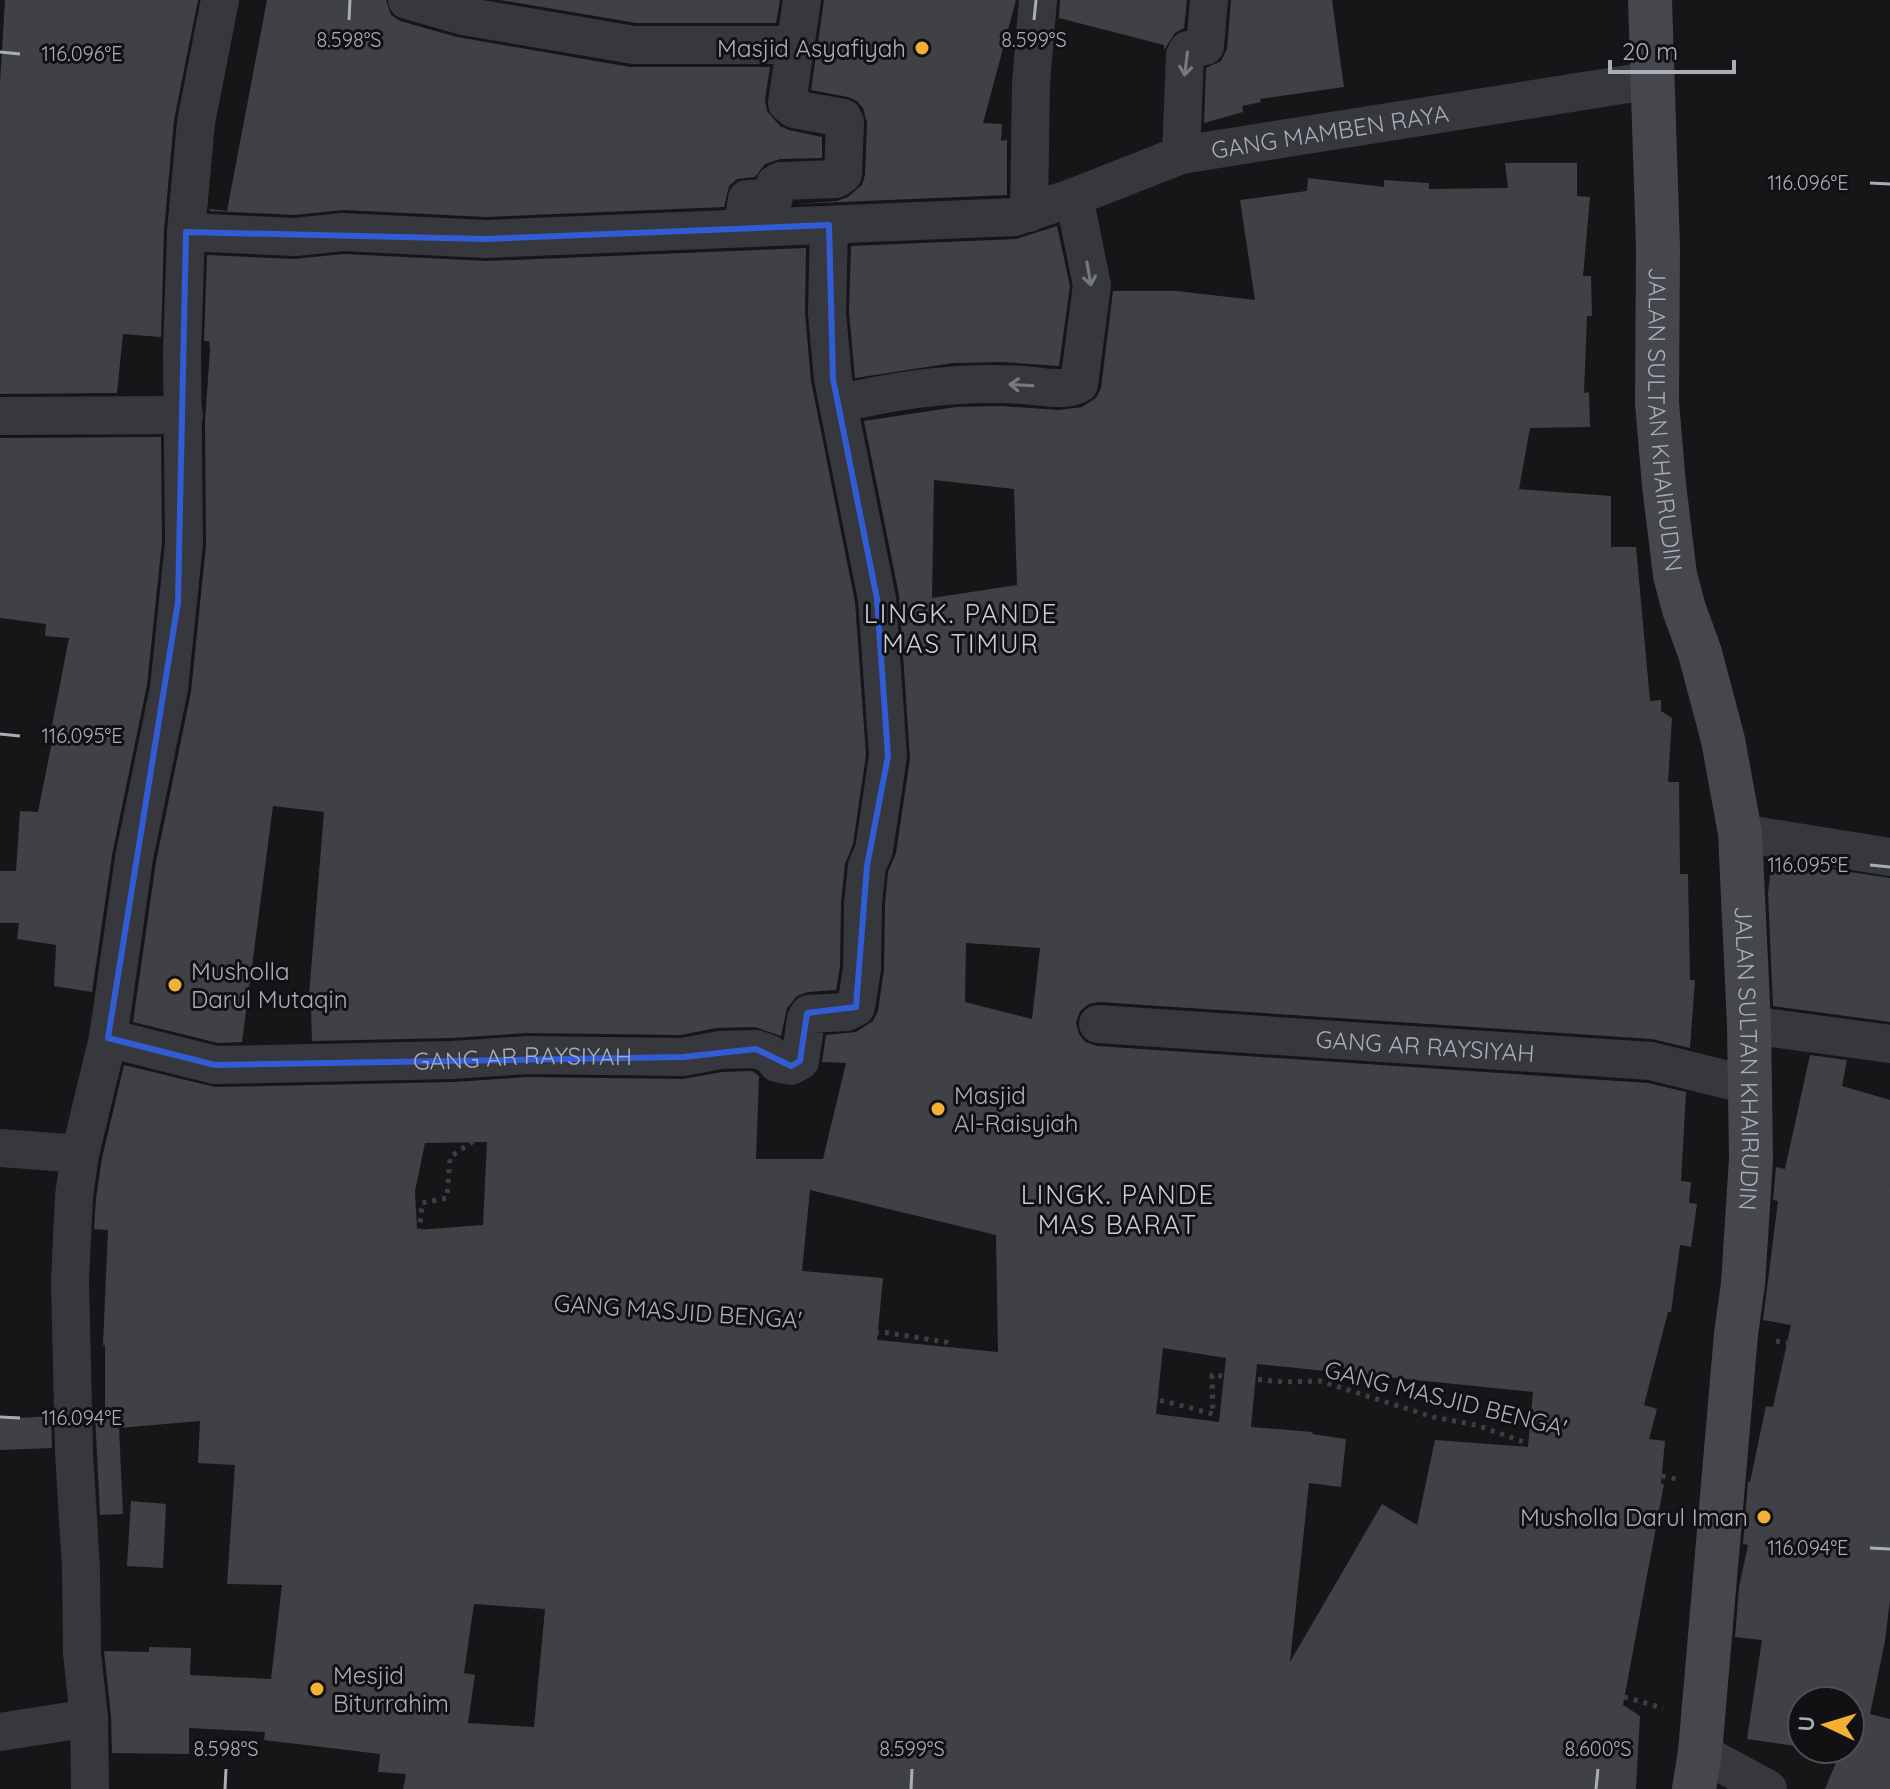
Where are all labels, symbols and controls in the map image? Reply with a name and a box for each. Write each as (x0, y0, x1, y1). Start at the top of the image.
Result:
scale bar (1610, 24, 1734, 74)
text: 8.598°S (316, 27, 382, 52)
text: 8.599°S (1001, 27, 1067, 52)
place label: Masjid Asyafiyah (717, 33, 906, 63)
text: 20 m (1622, 36, 1678, 66)
marker: Masjid Asyafiyah (913, 39, 931, 57)
text: 116.096°E (42, 41, 123, 66)
one-way arrow (1179, 50, 1194, 76)
street label: GANG MAMBEN RAYA (1209, 98, 1451, 165)
text: 116.096°E (1768, 170, 1849, 195)
one-way arrow (1083, 261, 1098, 286)
street label: JALAN SULTAN KHAIRUDIN (1642, 267, 1689, 573)
one-way arrow (1008, 377, 1035, 392)
district label: LINGK. PANDE MAS TIMUR (864, 597, 1058, 660)
text: 116.095°E (41, 723, 123, 748)
text: 116.095°E (1767, 852, 1849, 877)
street label: JALAN SULTAN KHAIRUDIN (1728, 905, 1766, 1211)
place label: Musholla Darul Mutaqin (191, 956, 348, 1014)
marker: Musholla Darul Mutaqin (166, 976, 184, 994)
street label: GANG AR RAYSIYAH (1315, 1024, 1536, 1068)
street label: GANG AR RAYSIYAH (413, 1040, 632, 1076)
place label: Masjid Al-Raisyiah (954, 1080, 1078, 1138)
marker: Masjid Al-Raisyiah (929, 1100, 947, 1118)
district label: LINGK. PANDE MAS BARAT (1021, 1178, 1215, 1241)
street label: GANG MASJID BENGA' (553, 1287, 803, 1335)
street label: GANG MASJID BENGA' (1322, 1353, 1570, 1443)
text: 116.094°E (42, 1405, 122, 1430)
place label: Musholla Darul Iman (1520, 1502, 1748, 1532)
marker: Musholla Darul Iman (1755, 1508, 1773, 1526)
text: 116.094°E (1768, 1535, 1848, 1560)
place label: Mesjid Biturrahim (333, 1660, 449, 1718)
marker: Mesjid Biturrahim (308, 1680, 326, 1698)
north arrow (1786, 1685, 1866, 1765)
text: U (1792, 1715, 1821, 1732)
text: 8.598°S (193, 1736, 259, 1761)
text: 8.599°S (879, 1736, 945, 1761)
text: 8.600°S (1565, 1736, 1631, 1761)

